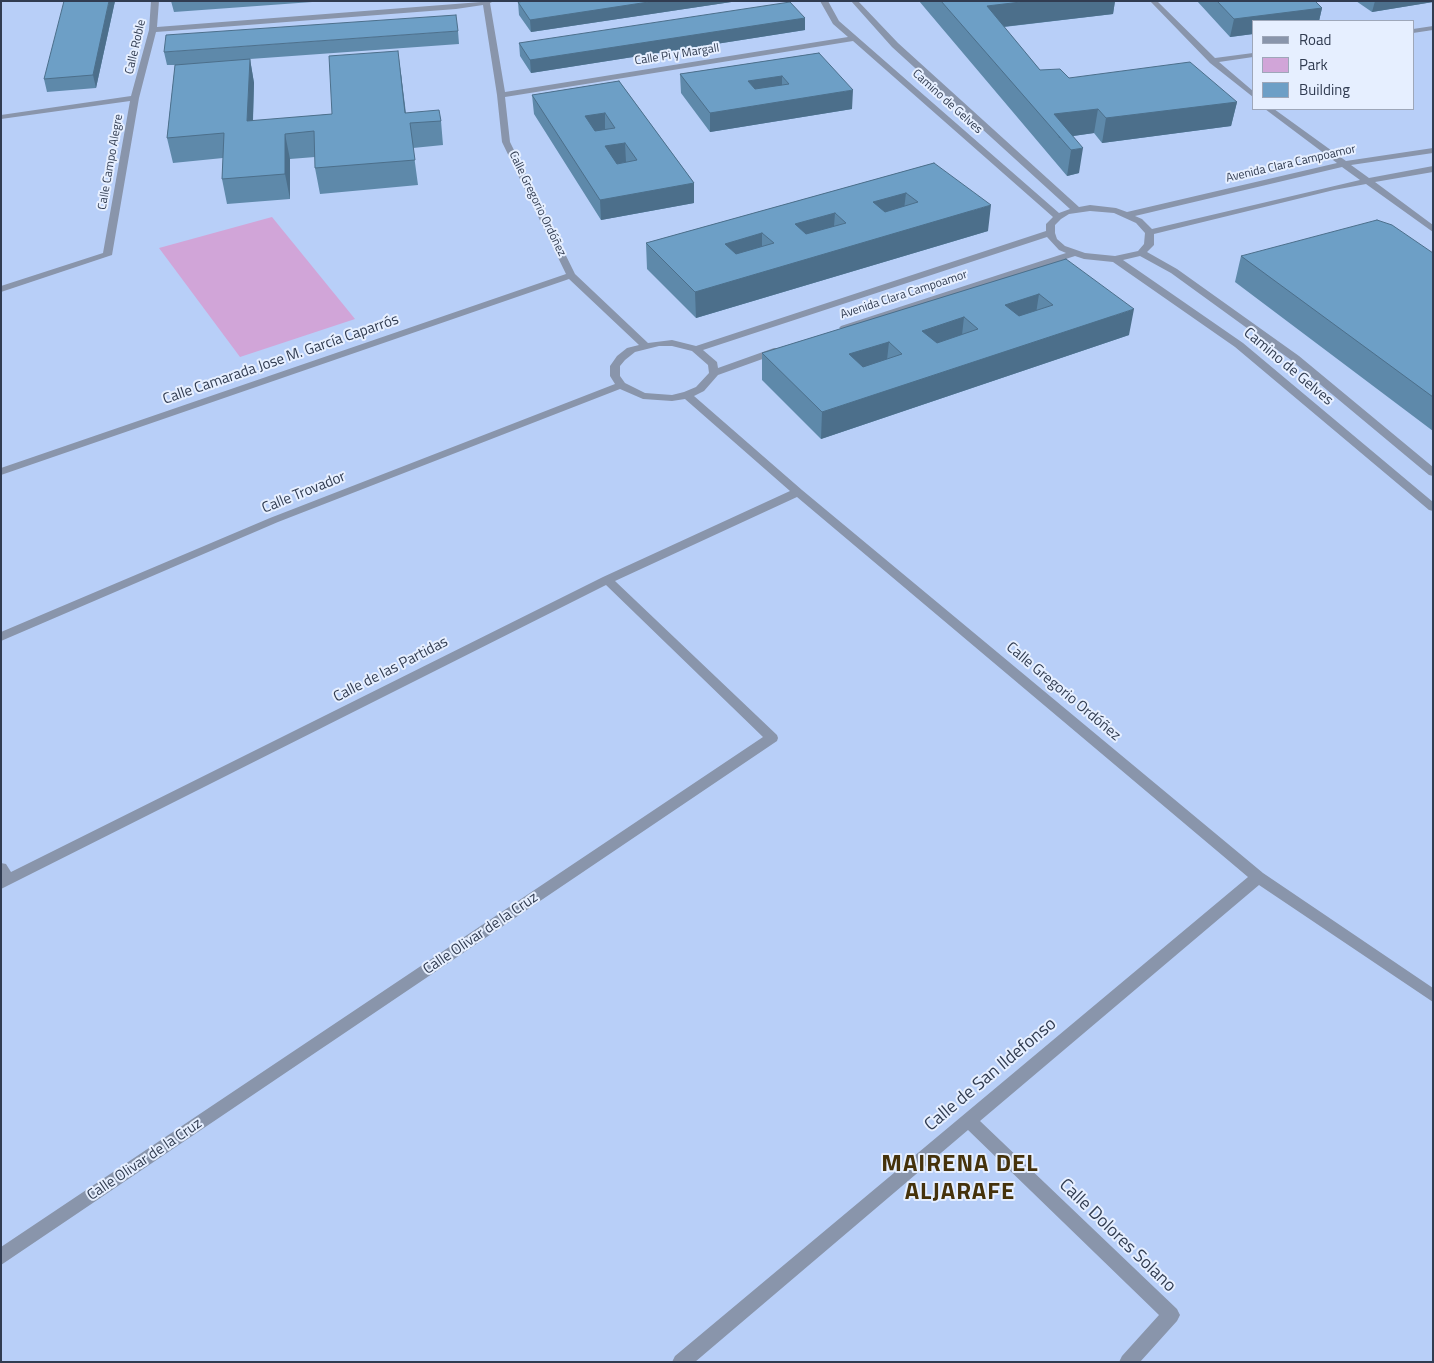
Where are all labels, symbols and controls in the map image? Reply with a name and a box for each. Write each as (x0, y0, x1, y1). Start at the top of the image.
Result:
street label: Calle Roble (123, 18, 149, 76)
legend (1252, 20, 1414, 110)
text: Road (1299, 28, 1331, 51)
street label: Calle Pi y Margall (634, 41, 720, 69)
text: Park (1299, 53, 1328, 76)
street label: Camino de Gelves (909, 67, 985, 137)
text: Building (1299, 78, 1350, 101)
street label: Calle Campo Alegre (95, 113, 127, 211)
street label: Avenida Clara Campoamor (1225, 142, 1357, 186)
street label: Calle Gregorio Ordóñez (505, 149, 569, 259)
street label: Avenida Clara Campoamor (839, 268, 969, 322)
street label: Calle Camarada Jose M. García Caparrós (161, 311, 401, 409)
street label: Camino de Gelves (1240, 324, 1336, 410)
street label: Calle Trovador (260, 468, 348, 518)
street label: Calle de las Partidas (331, 633, 451, 707)
street label: Calle Gregorio Ordóñez (1002, 639, 1124, 745)
street label: Calle Olivar de la Cruz (420, 889, 542, 979)
street label: Calle de San Ildefonso (921, 1014, 1061, 1136)
street label: Calle Olivar de la Cruz (84, 1115, 206, 1205)
district label: MAIRENA DEL ALJARAFE (880, 1151, 1040, 1207)
street label: Calle Dolores Solano (1054, 1175, 1180, 1297)

